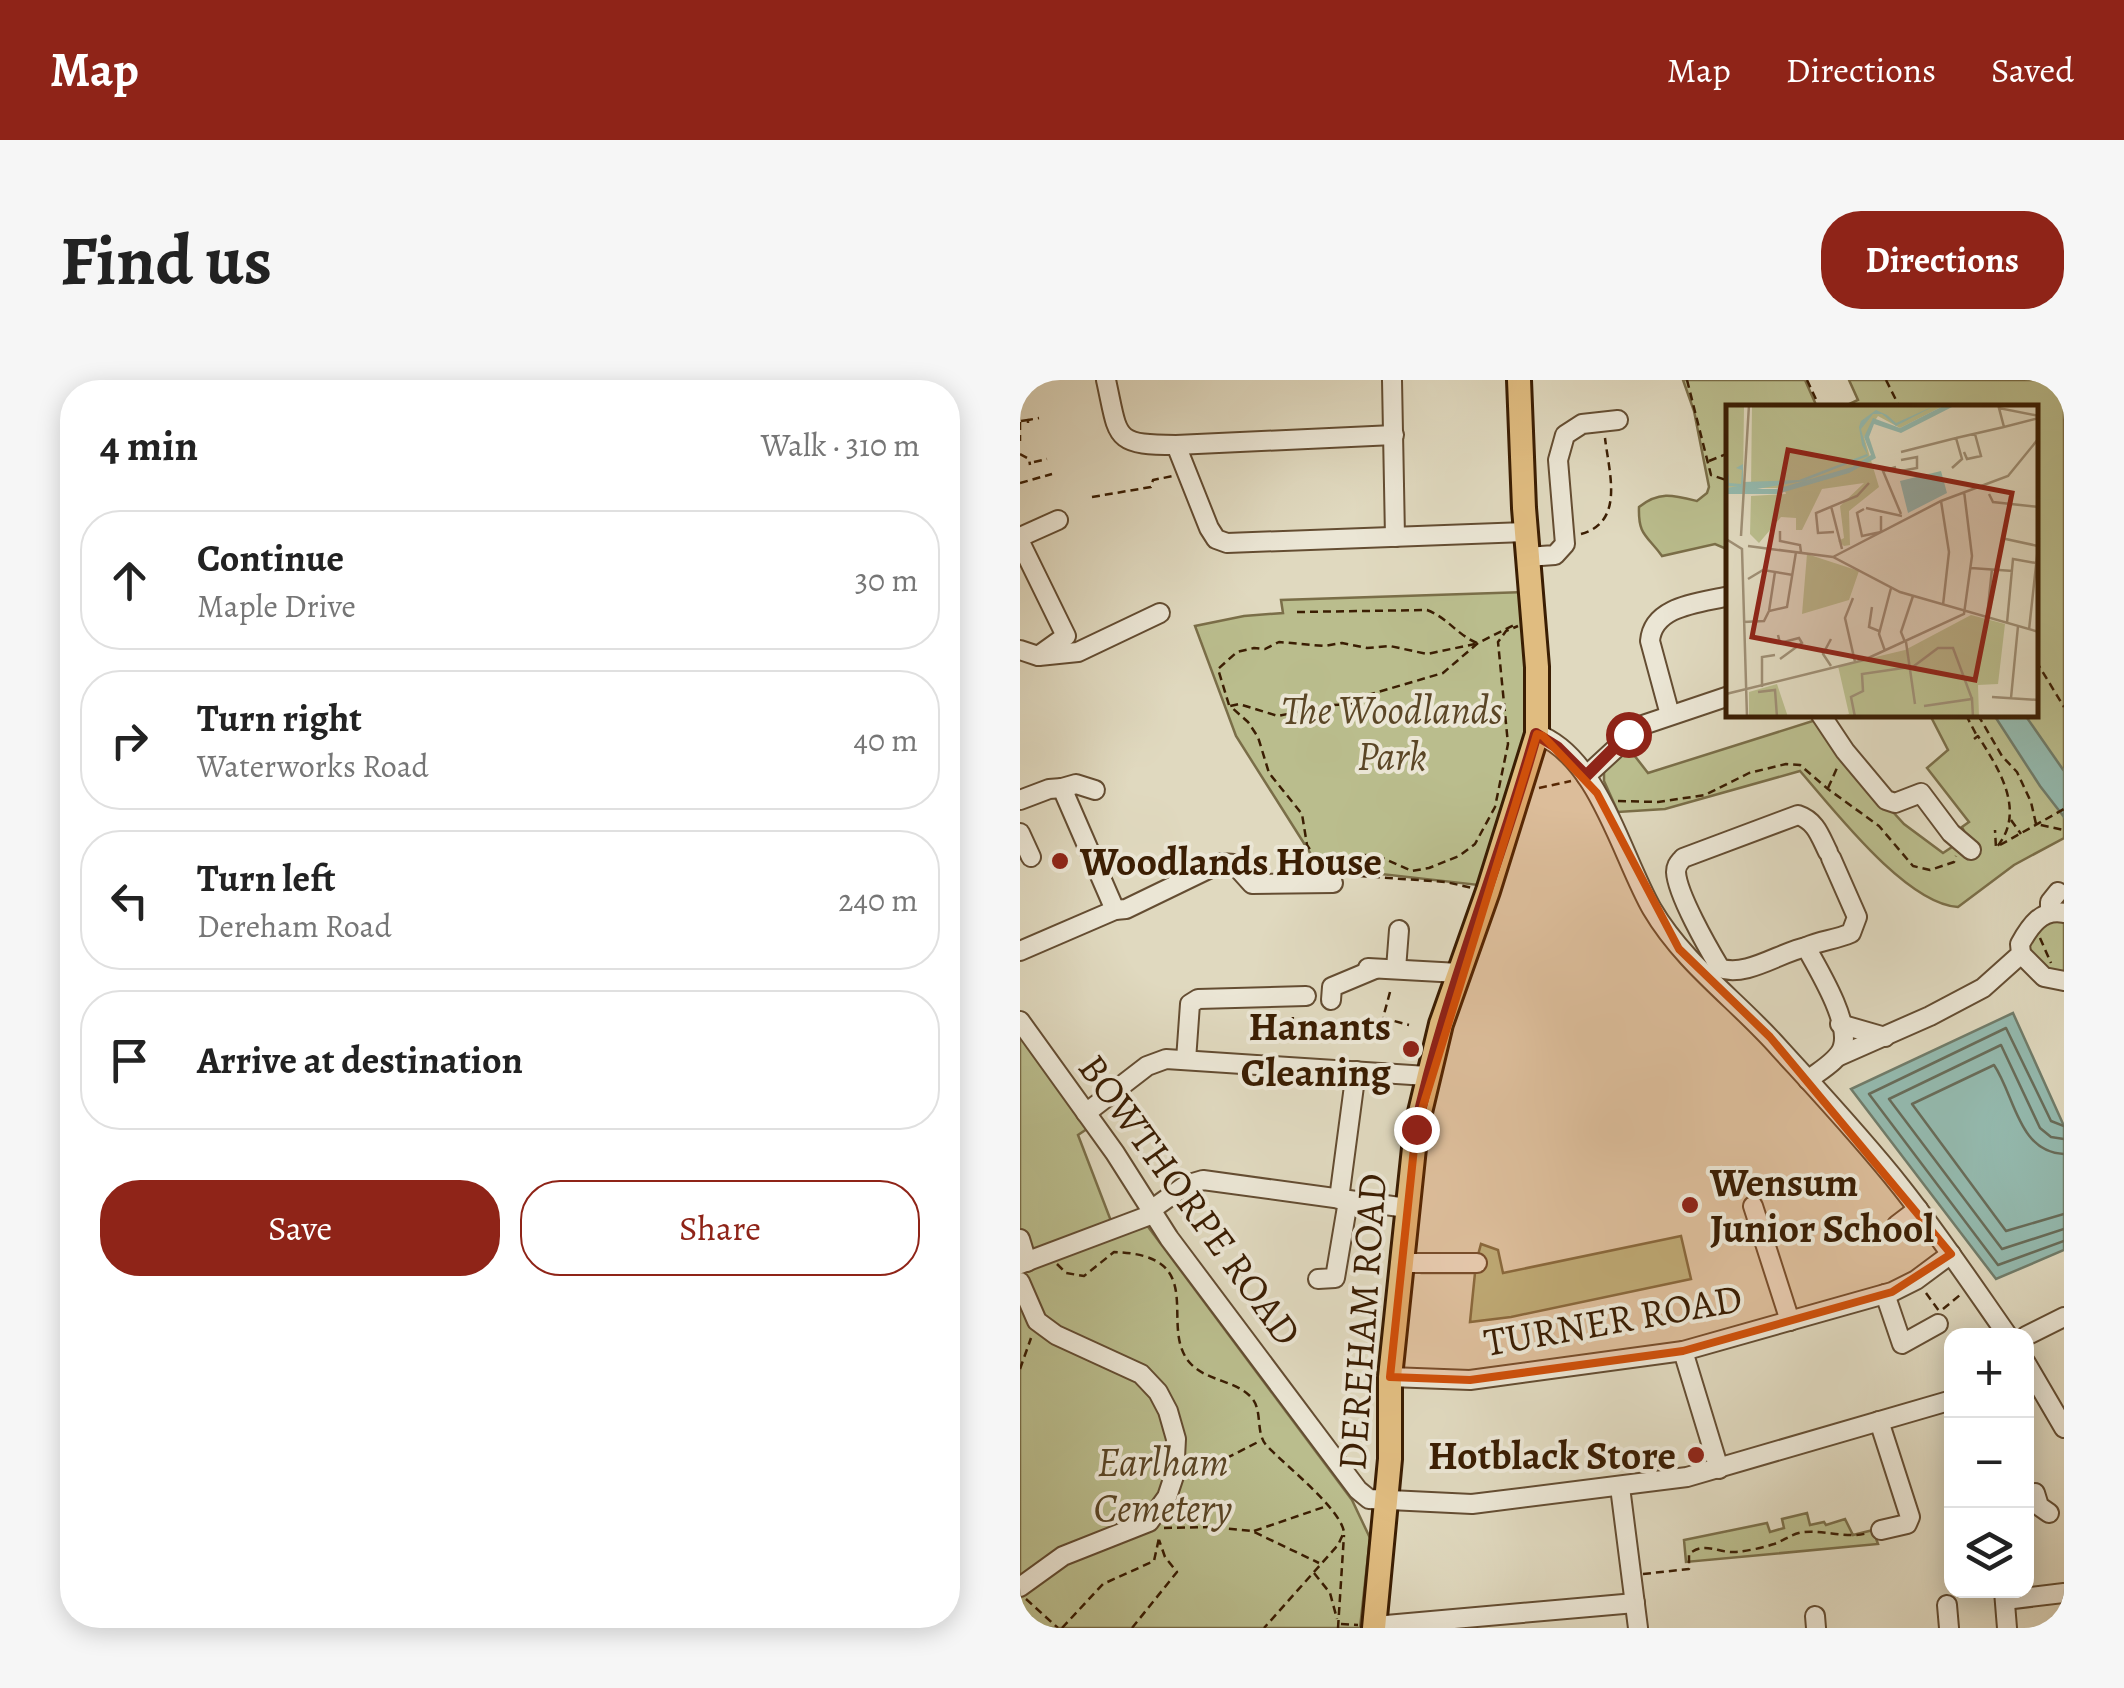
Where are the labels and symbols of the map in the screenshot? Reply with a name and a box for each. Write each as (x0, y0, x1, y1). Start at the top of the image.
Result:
inset map (1726, 405, 2039, 718)
park label: The Woodlands Park (1281, 683, 1503, 784)
route start (1606, 712, 1652, 758)
place label: Woodlands House (1079, 834, 1382, 889)
marker: Woodlands House (1049, 850, 1071, 872)
place label: Hanants Cleaning (1241, 999, 1392, 1100)
marker: Hanants Cleaning (1400, 1038, 1422, 1060)
street label: BOWTHORPE ROAD (1065, 1043, 1315, 1357)
route end (1394, 1107, 1440, 1153)
place label: Wensum Junior School (1709, 1155, 1934, 1256)
street label: DEREHAM ROAD (1324, 1172, 1400, 1472)
marker: Wensum Junior School (1679, 1194, 1701, 1216)
street label: TURNER ROAD (1480, 1270, 1746, 1370)
place label: Hotblack Store (1428, 1428, 1676, 1483)
park label: Earlham Cemetery (1094, 1435, 1232, 1536)
marker: Hotblack Store (1685, 1444, 1707, 1466)

